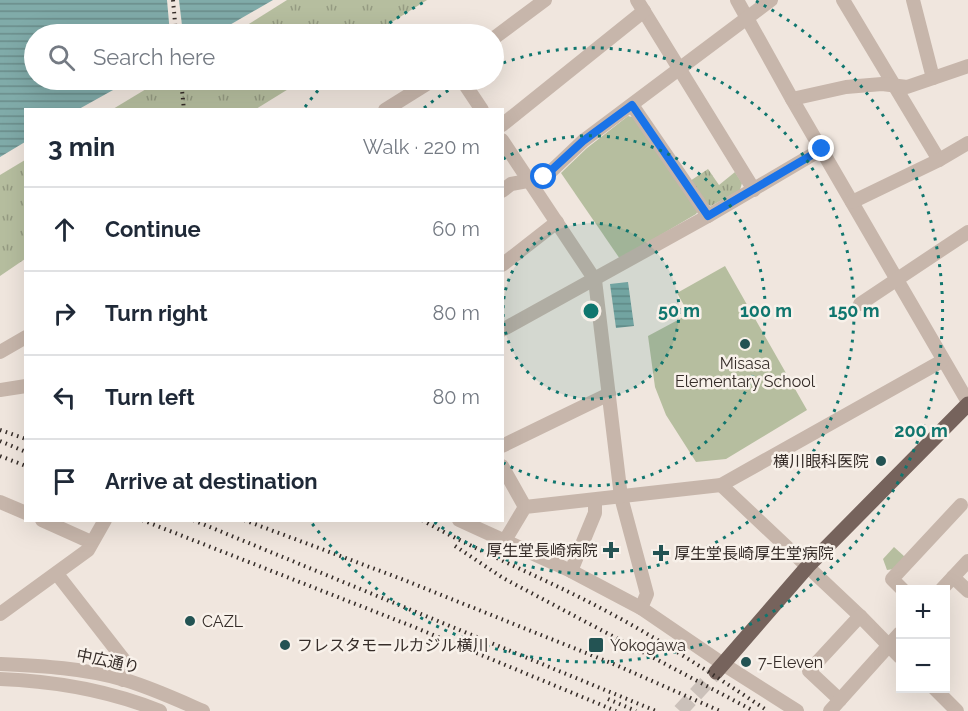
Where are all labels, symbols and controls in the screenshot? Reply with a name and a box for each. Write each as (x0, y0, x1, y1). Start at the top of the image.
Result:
search box (24, 24, 504, 90)
icon: search (45, 41, 78, 74)
text: Search here (93, 44, 215, 70)
text: 3 min (48, 132, 115, 162)
text: Walk · 220 m (363, 135, 480, 159)
route end (808, 135, 834, 161)
route start (530, 163, 556, 189)
icon: ahead (48, 213, 81, 246)
text: Continue (105, 216, 201, 242)
text: 60 m (432, 217, 480, 241)
icon: right (48, 297, 81, 330)
text: Turn right (105, 300, 208, 326)
text: 50 m (658, 300, 700, 321)
text: 100 m (740, 300, 792, 321)
text: 150 m (829, 300, 880, 321)
text: 80 m (432, 301, 480, 325)
centre of rings (581, 301, 601, 321)
marker: Misasa Elementary School (738, 337, 752, 351)
place label: Misasa Elementary School (675, 354, 816, 391)
icon: left (48, 381, 81, 414)
text: Turn left (105, 384, 195, 410)
text: 80 m (432, 385, 480, 409)
text: 200 m (894, 420, 948, 441)
place label: 横川眼科医院 (773, 452, 869, 471)
marker: 横川眼科医院 (874, 454, 888, 468)
icon: arrive (48, 465, 81, 498)
text: Arrive at destination (105, 468, 318, 494)
place label: 厚生堂長崎病院 (486, 541, 598, 560)
marker: 厚生堂長崎病院 (602, 541, 620, 559)
marker: 厚生堂長崎厚生堂病院 (652, 544, 670, 562)
place label: 厚生堂長崎厚生堂病院 (674, 544, 834, 563)
map controls (896, 585, 950, 693)
button: + (896, 585, 950, 639)
place label: CAZL (202, 612, 244, 631)
marker: CAZL (183, 614, 197, 628)
place label: フレスタモールカジル横川 (297, 636, 489, 655)
marker: Yokogawa (587, 636, 605, 654)
place label: Yokogawa (610, 636, 686, 655)
marker: フレスタモールカジル横川 (278, 638, 292, 652)
button: − (896, 639, 950, 693)
street label: 中広通り (75, 645, 141, 677)
place label: 7-Eleven (758, 653, 823, 672)
marker: 7-Eleven (739, 655, 753, 669)

